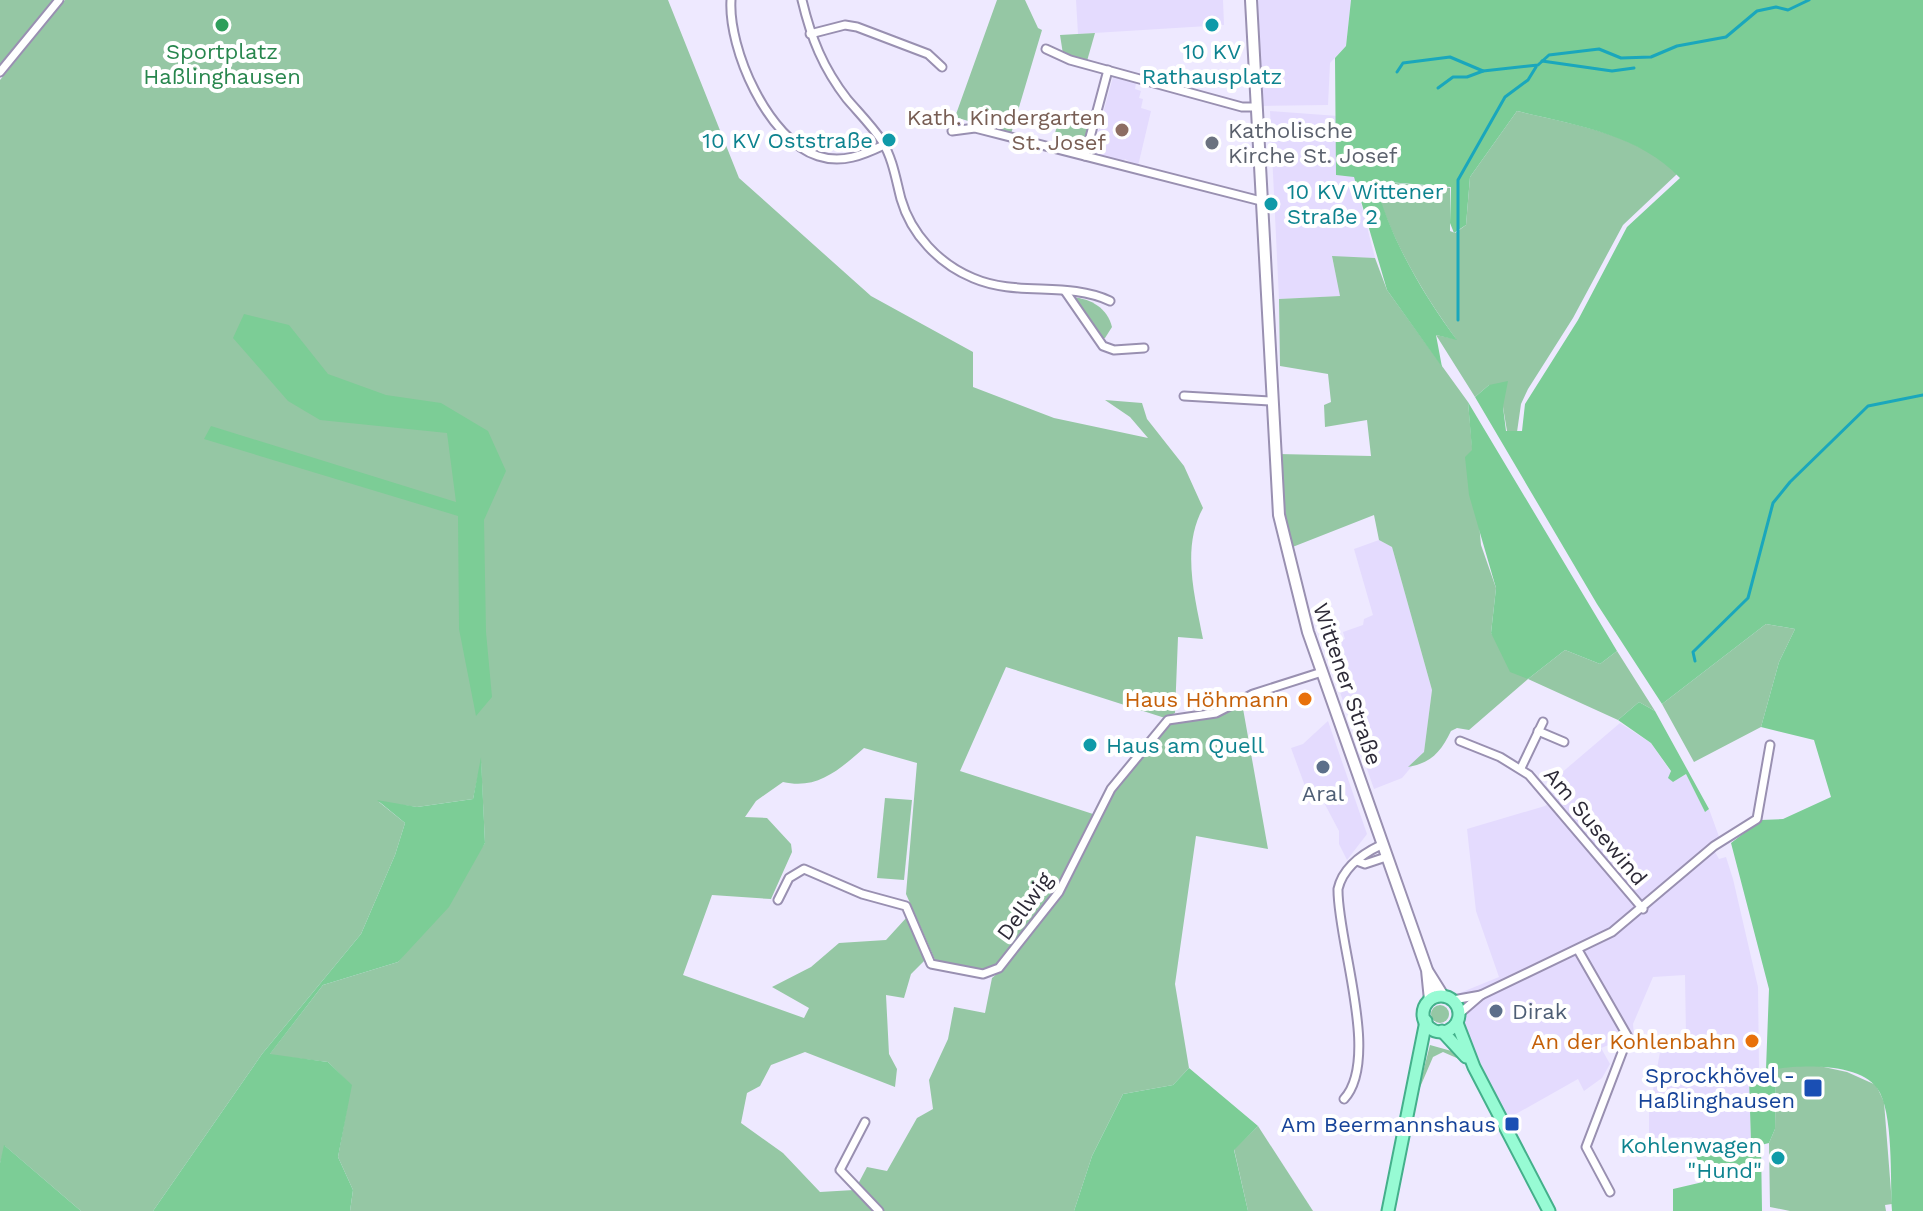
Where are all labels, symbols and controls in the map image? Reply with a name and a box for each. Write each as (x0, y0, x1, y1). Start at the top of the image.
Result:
marker: Sportplatz Haßlinghausen (213, 16, 231, 34)
marker: 10 KV Rathausplatz (1203, 16, 1221, 34)
place label: Sportplatz Haßlinghausen (143, 39, 301, 89)
place label: 10 KV Rathausplatz (1142, 39, 1282, 89)
place label: Kath. Kindergarten St. Josef (907, 105, 1106, 155)
place label: Katholische Kirche St. Josef (1228, 118, 1398, 168)
marker: Kath. Kindergarten St. Josef (1113, 121, 1131, 139)
place label: 10 KV Oststraße (702, 128, 873, 153)
marker: 10 KV Oststraße (880, 131, 898, 149)
marker: Katholische Kirche St. Josef (1203, 134, 1221, 152)
place label: 10 KV Wittener Straße 2 (1287, 179, 1444, 229)
marker: 10 KV Wittener Straße 2 (1262, 195, 1280, 213)
street label: Wittener Straße (1308, 600, 1387, 768)
place label: Haus Höhmann (1124, 687, 1289, 712)
marker: Haus Höhmann (1296, 690, 1314, 708)
place label: Haus am Quell (1106, 733, 1265, 758)
marker: Haus am Quell (1081, 736, 1099, 754)
marker: Aral (1314, 758, 1332, 776)
street label: Am Susewind (1539, 762, 1652, 890)
place label: Aral (1302, 781, 1344, 806)
street label: Dellwig (991, 867, 1057, 945)
place label: Dirak (1512, 999, 1567, 1024)
marker: Dirak (1487, 1002, 1505, 1020)
place label: An der Kohlenbahn (1531, 1029, 1736, 1054)
marker: An der Kohlenbahn (1743, 1032, 1761, 1050)
place label: Sprockhövel - Haßlinghausen (1638, 1063, 1795, 1113)
marker: Sprockhövel - Haßlinghausen (1802, 1077, 1824, 1099)
place label: Am Beermannshaus (1281, 1112, 1496, 1137)
marker: Am Beermannshaus (1503, 1115, 1521, 1133)
place label: Kohlenwagen "Hund" (1620, 1133, 1762, 1183)
marker: Kohlenwagen "Hund" (1769, 1149, 1787, 1167)

